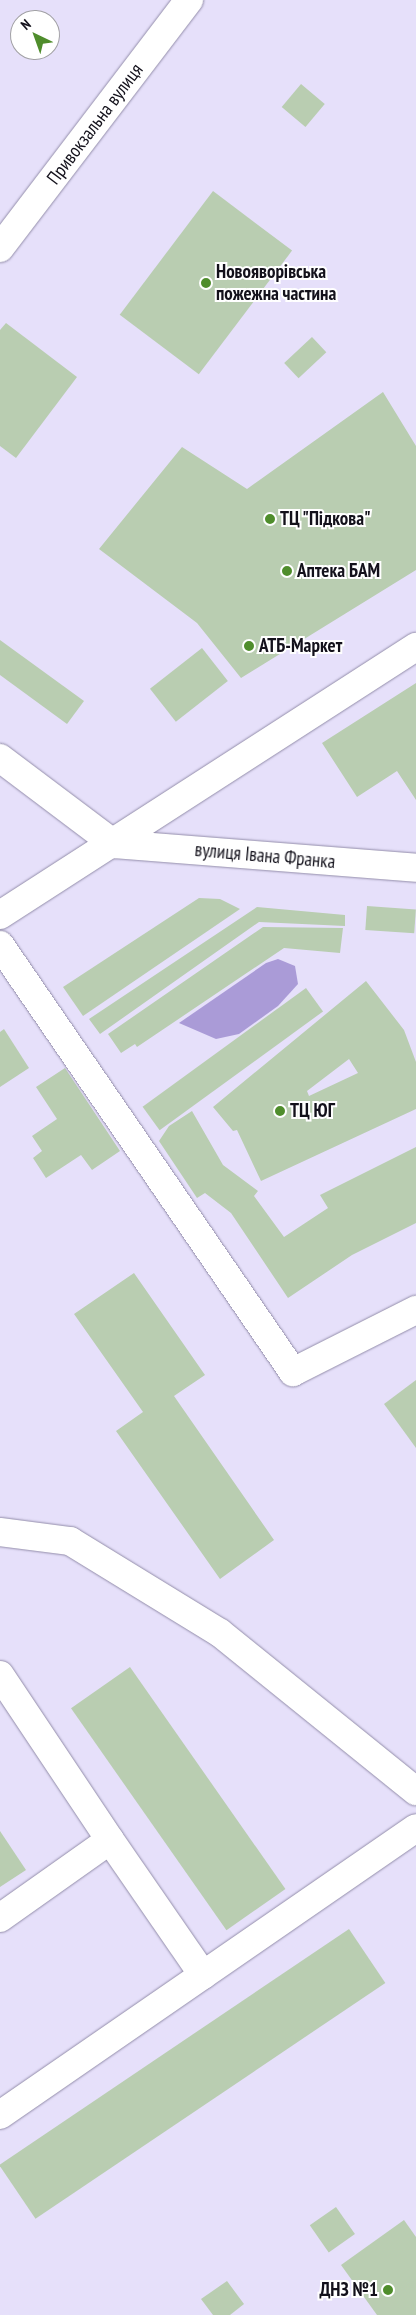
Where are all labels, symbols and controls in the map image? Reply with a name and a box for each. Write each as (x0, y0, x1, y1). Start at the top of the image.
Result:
north arrow (10, 10, 60, 60)
text: N (17, 15, 34, 34)
street label: Привокзальна вулиця (42, 59, 148, 189)
place label: Новояворівська пожежна частина (216, 261, 337, 305)
marker: Новояворівська пожежна частина (200, 277, 212, 289)
place label: ТЦ "Підкова" (280, 508, 372, 530)
marker: ТЦ "Підкова" (264, 513, 276, 525)
place label: Аптека БАМ (297, 560, 380, 582)
marker: Аптека БАМ (281, 565, 293, 577)
place label: АТБ-Маркет (259, 635, 342, 657)
marker: АТБ-Маркет (243, 640, 255, 652)
street label: вулиця Івана Франка (194, 838, 336, 874)
place label: ТЦ ЮГ (290, 1100, 335, 1122)
marker: ТЦ ЮГ (274, 1105, 286, 1117)
place label: ДНЗ №1 (319, 2279, 378, 2301)
marker: ДНЗ №1 (382, 2284, 394, 2296)

